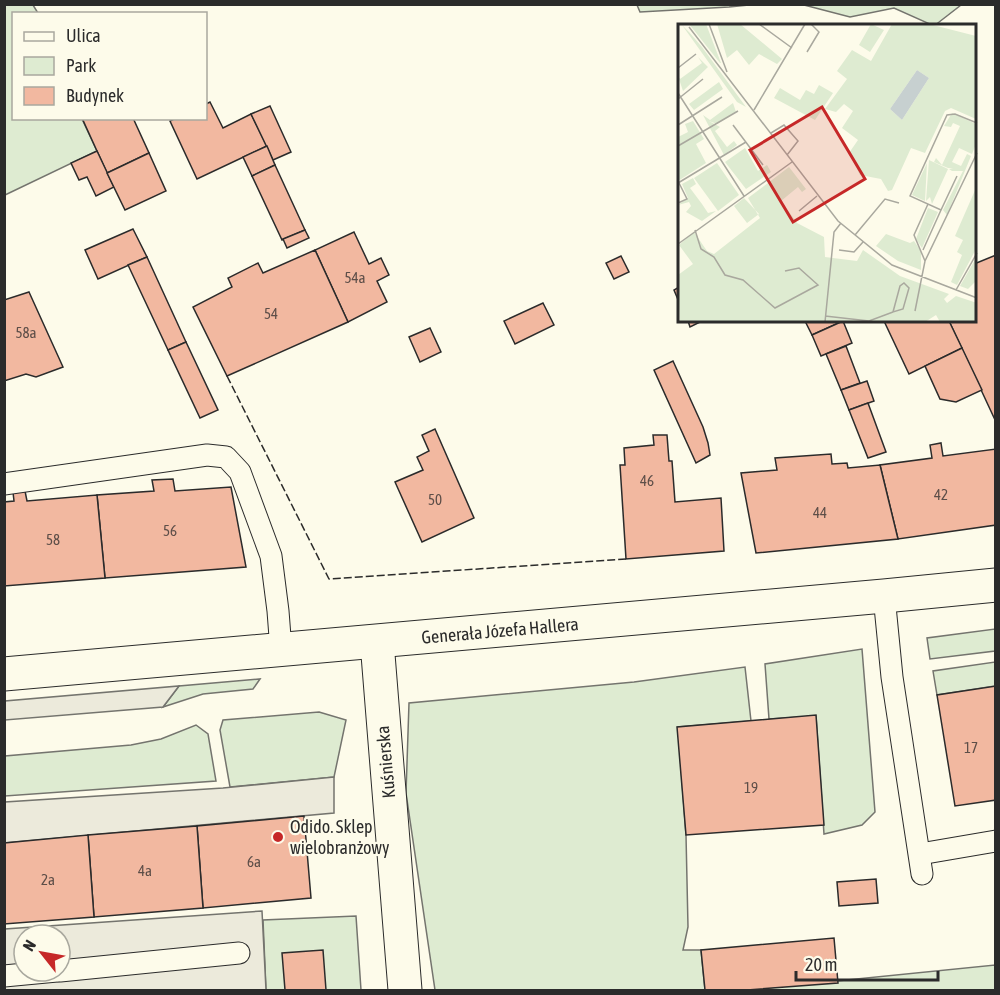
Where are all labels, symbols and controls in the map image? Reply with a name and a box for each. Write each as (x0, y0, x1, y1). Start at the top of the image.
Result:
legend (12, 12, 207, 120)
inset map (678, 24, 976, 322)
text: Ulica (66, 25, 101, 46)
text: Park (66, 55, 96, 76)
text: Budynek (66, 85, 124, 106)
house number: 54a (344, 269, 366, 286)
house number: 54 (264, 305, 278, 322)
house number: 58a (15, 324, 37, 341)
house number: 46 (640, 472, 654, 489)
house number: 42 (934, 486, 948, 503)
house number: 50 (428, 491, 442, 508)
house number: 44 (813, 504, 827, 521)
house number: 56 (163, 522, 177, 539)
house number: 58 (46, 531, 60, 548)
street label: Generała Józefa Hallera (421, 613, 579, 648)
street label: Kuśnierska (372, 725, 399, 799)
house number: 17 (964, 739, 978, 756)
house number: 19 (744, 779, 758, 796)
place label: Odido. Sklep wielobranżowy (290, 816, 389, 858)
marker: Odido. Sklep wielobranżowy (271, 830, 285, 844)
house number: 6a (247, 853, 261, 870)
house number: 4a (138, 862, 152, 879)
house number: 2a (41, 871, 55, 888)
north arrow (12, 923, 72, 983)
text: N (19, 937, 39, 954)
scale bar (796, 944, 938, 982)
text: 20 m (805, 954, 837, 975)

